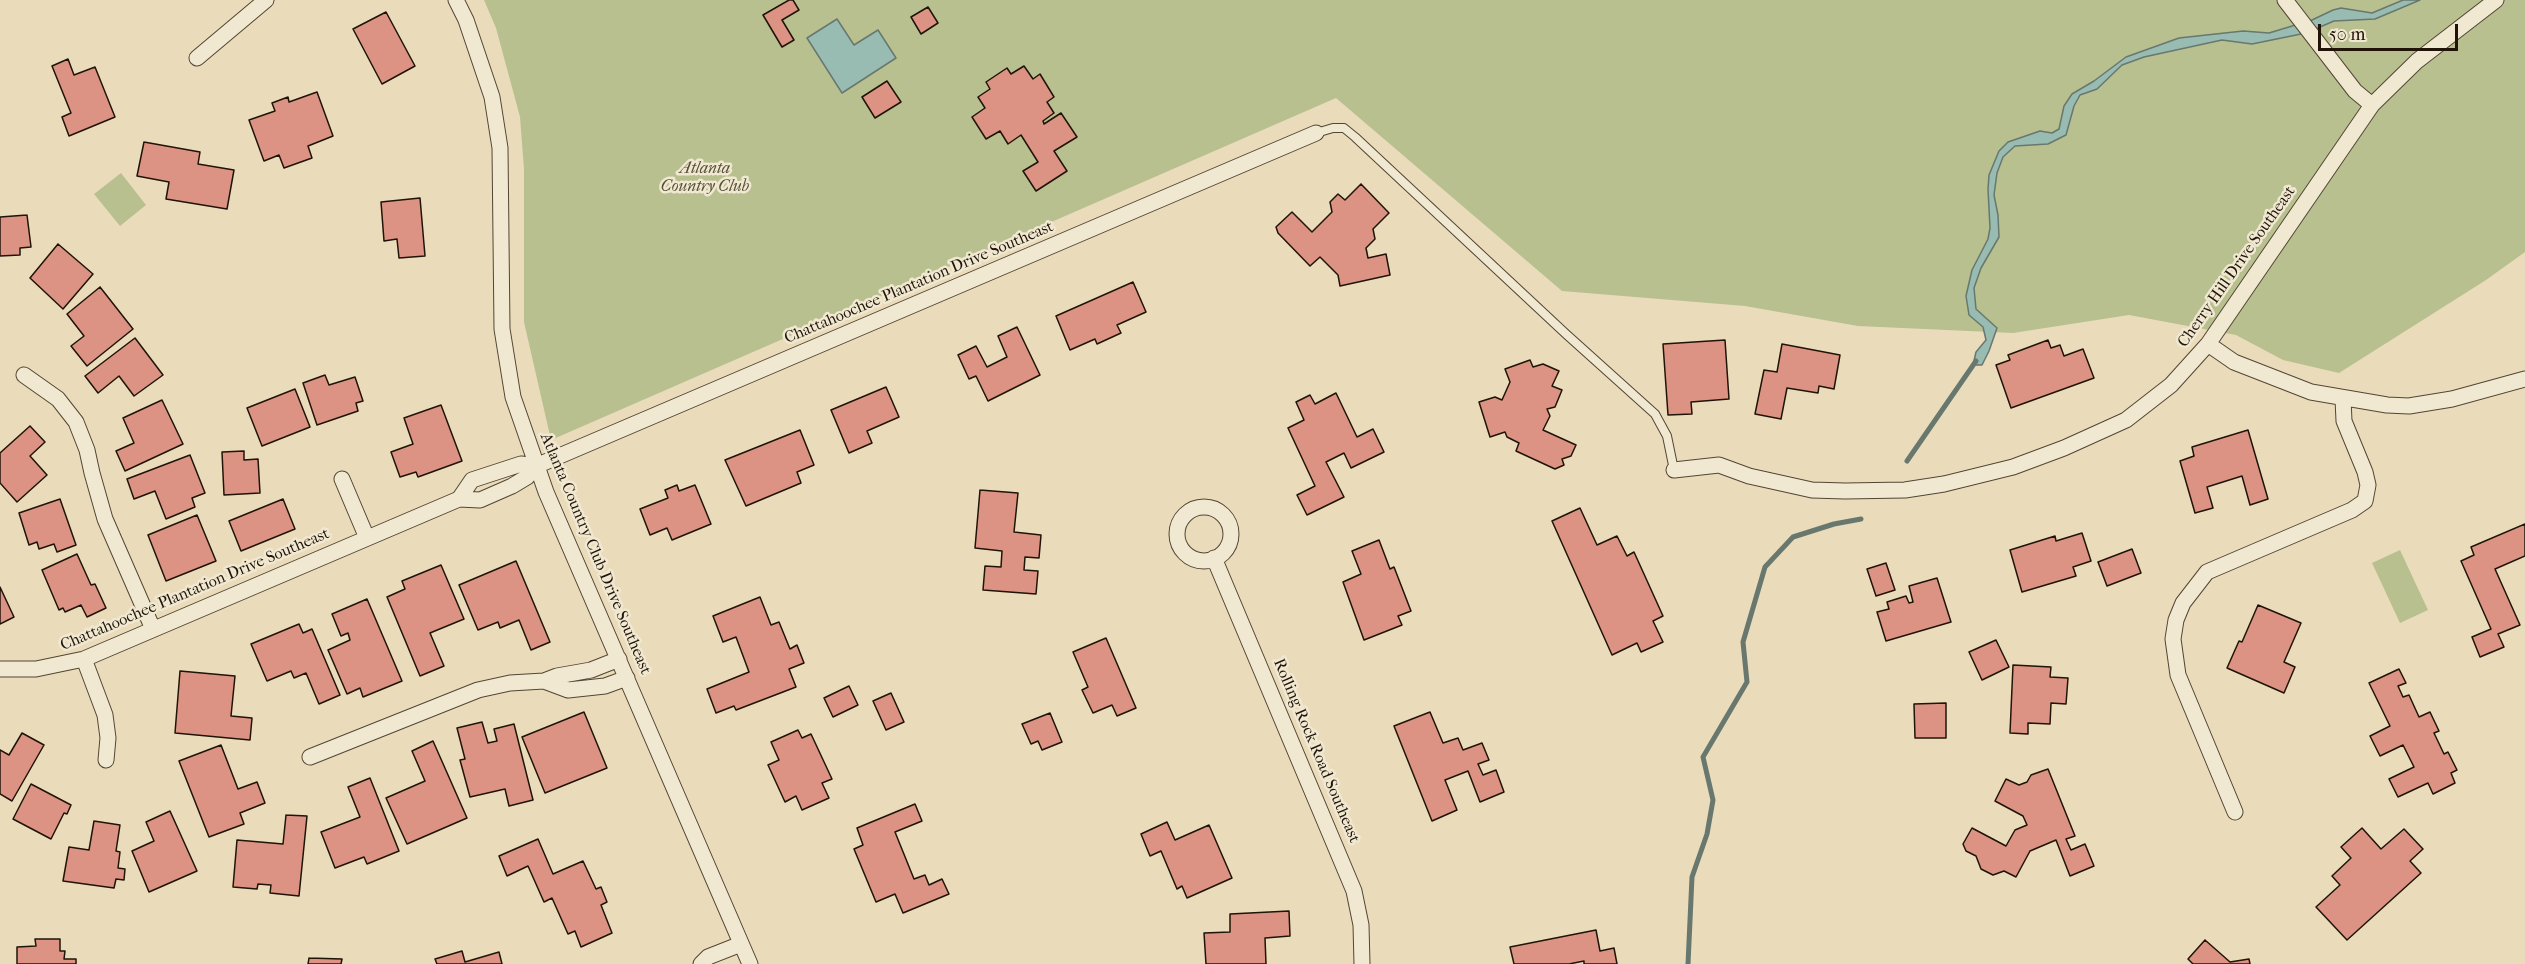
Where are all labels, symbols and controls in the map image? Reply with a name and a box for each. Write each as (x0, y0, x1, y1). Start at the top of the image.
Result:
scale bar (2321, 12, 2460, 50)
text: 50 m (2329, 24, 2365, 45)
park label: Atlanta Country Club (661, 159, 749, 197)
street label: Cherry Hill Drive Southeast (2174, 183, 2300, 351)
street label: Chattahoochee Plantation Drive Southeast (782, 217, 1056, 349)
street label: Atlanta Country Club Drive Southeast (535, 431, 655, 677)
street label: Chattahoochee Plantation Drive Southeast (58, 524, 332, 656)
street label: Rolling Rock Road Southeast (1268, 656, 1364, 846)

